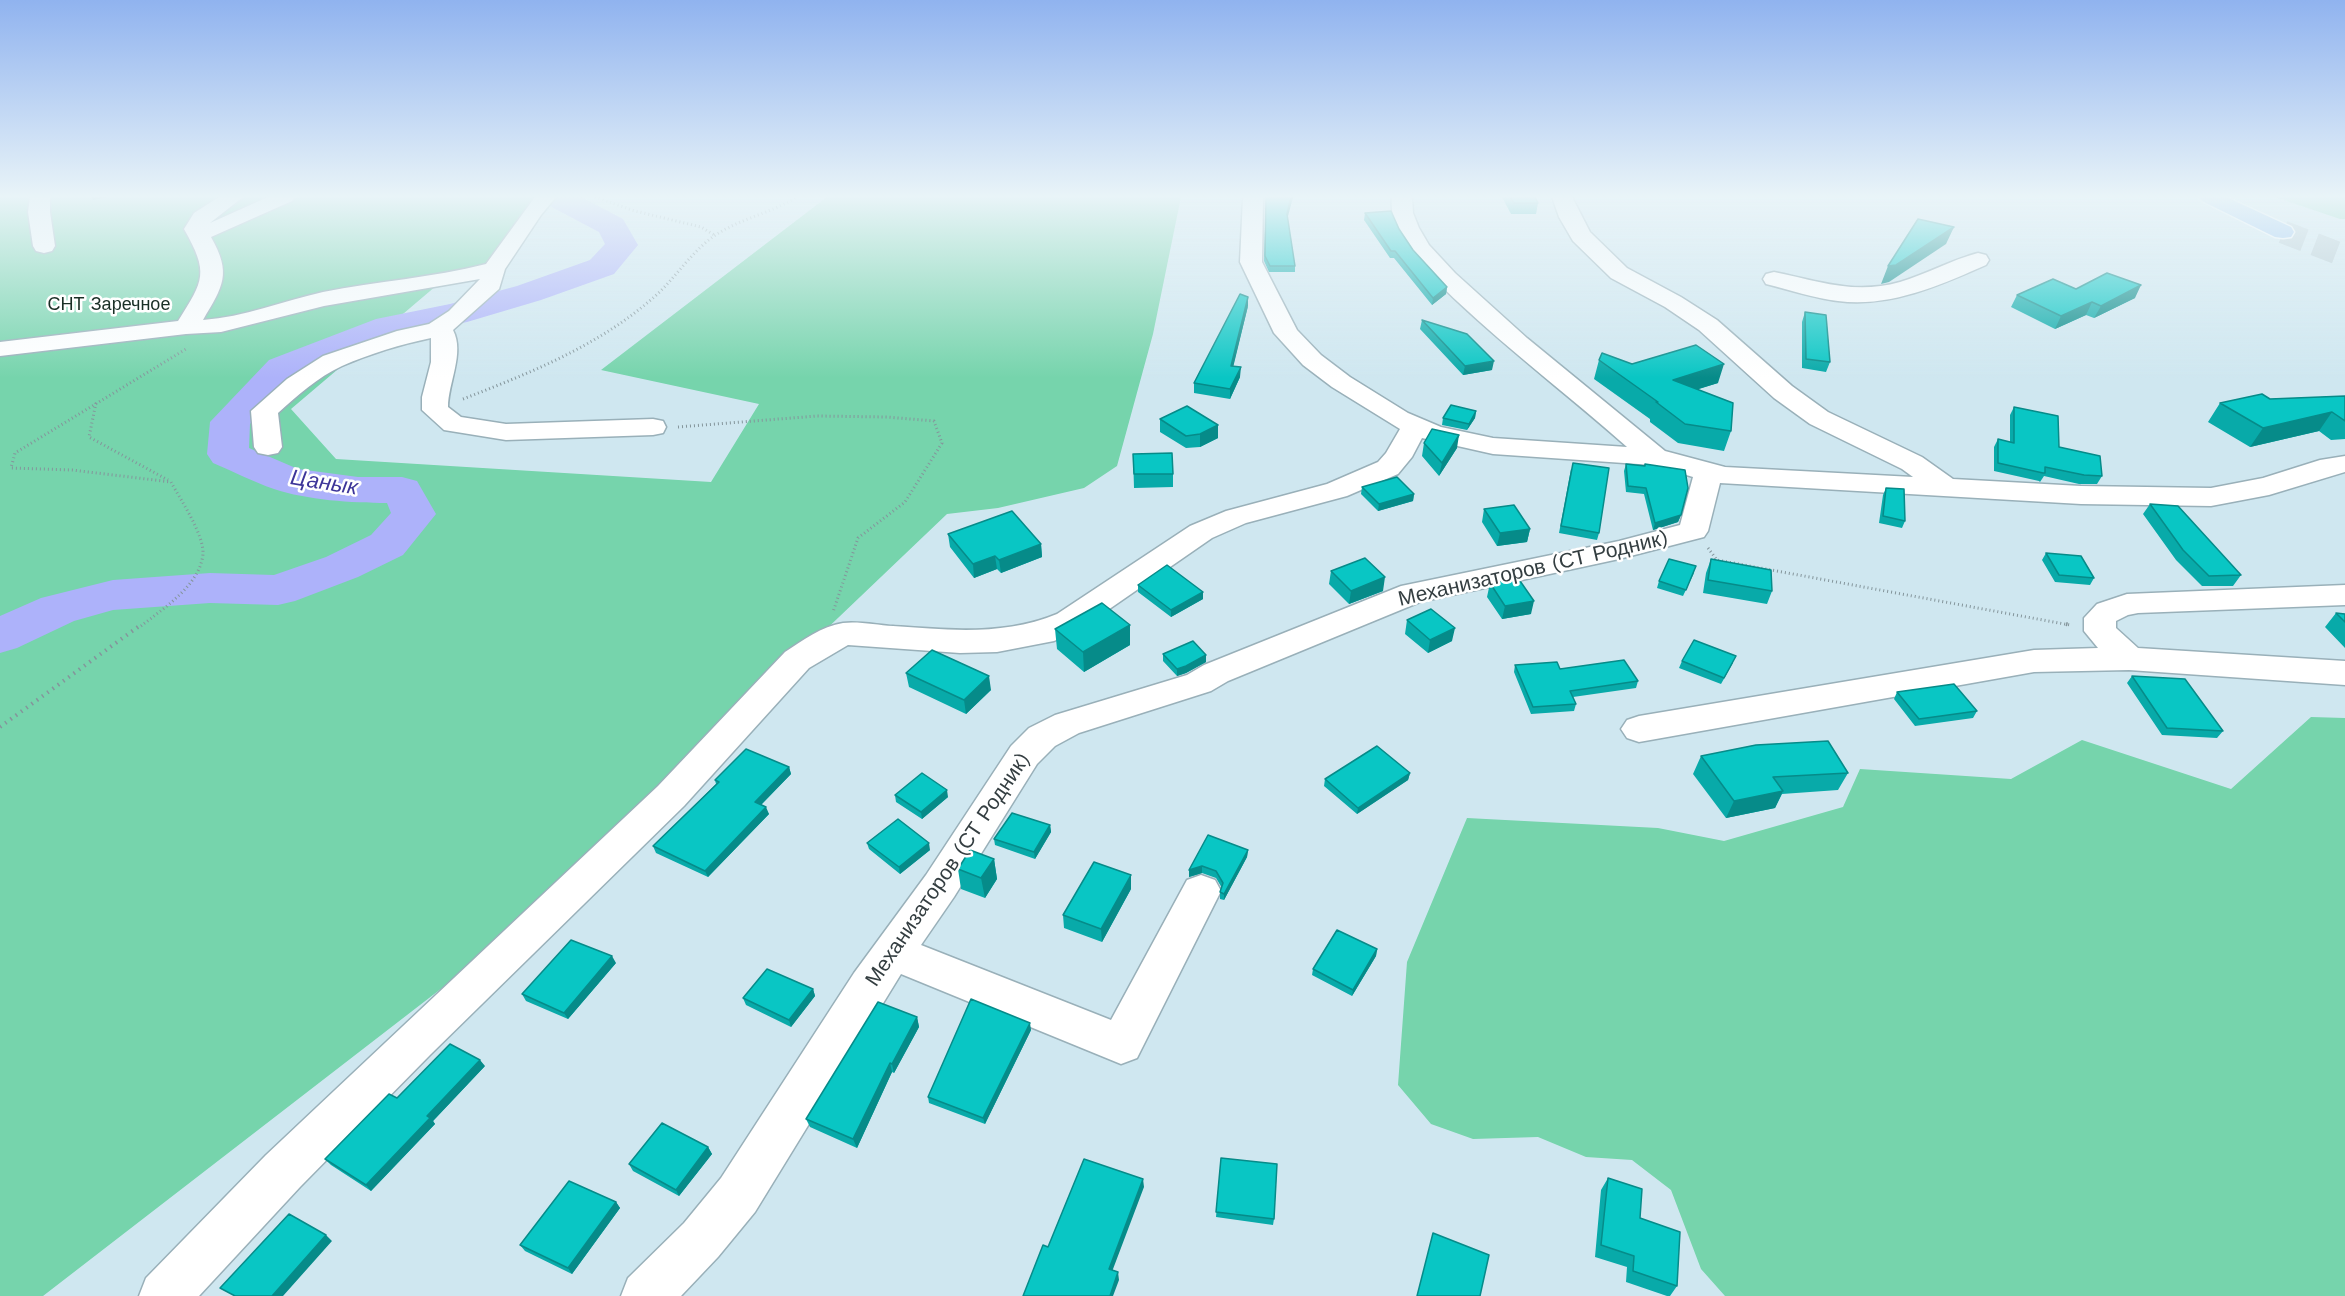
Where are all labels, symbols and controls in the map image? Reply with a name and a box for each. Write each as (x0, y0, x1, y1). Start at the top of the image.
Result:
park label: СНТ Заречное (48, 294, 170, 316)
water label: Цанык (289, 465, 359, 501)
street label: Механизаторов (СТ Родник) (1396, 526, 1670, 612)
street label: Механизаторов (СТ Родник) (860, 749, 1036, 991)

